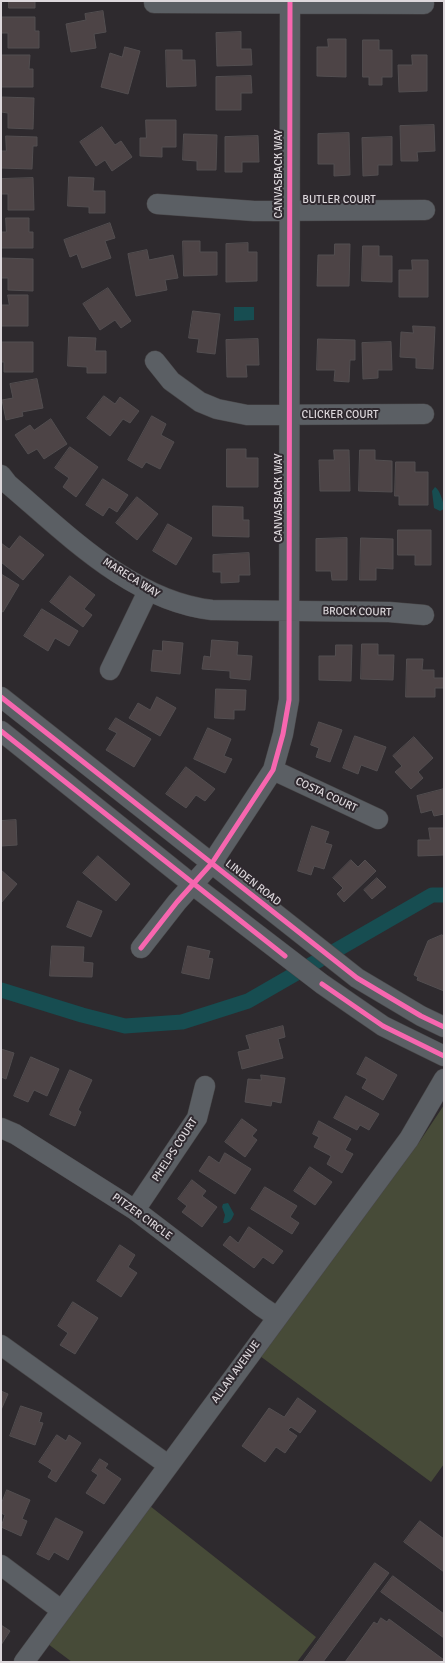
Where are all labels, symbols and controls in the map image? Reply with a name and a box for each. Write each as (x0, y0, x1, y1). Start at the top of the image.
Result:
street label: CANVASBACK WAY (272, 129, 286, 219)
street label: BUTLER COURT (302, 193, 376, 207)
street label: CLICKER COURT (302, 408, 378, 422)
street label: CANVASBACK WAY (272, 453, 286, 543)
street label: MARECA WAY (100, 555, 162, 601)
street label: BROCK COURT (322, 605, 392, 619)
street label: COSTA COURT (293, 775, 359, 815)
street label: LINDEN ROAD (223, 857, 283, 909)
street label: PHELPS COURT (149, 1116, 201, 1184)
street label: PITZER CIRCLE (109, 1191, 175, 1243)
street label: ALLAN AVENUE (209, 1338, 263, 1406)

